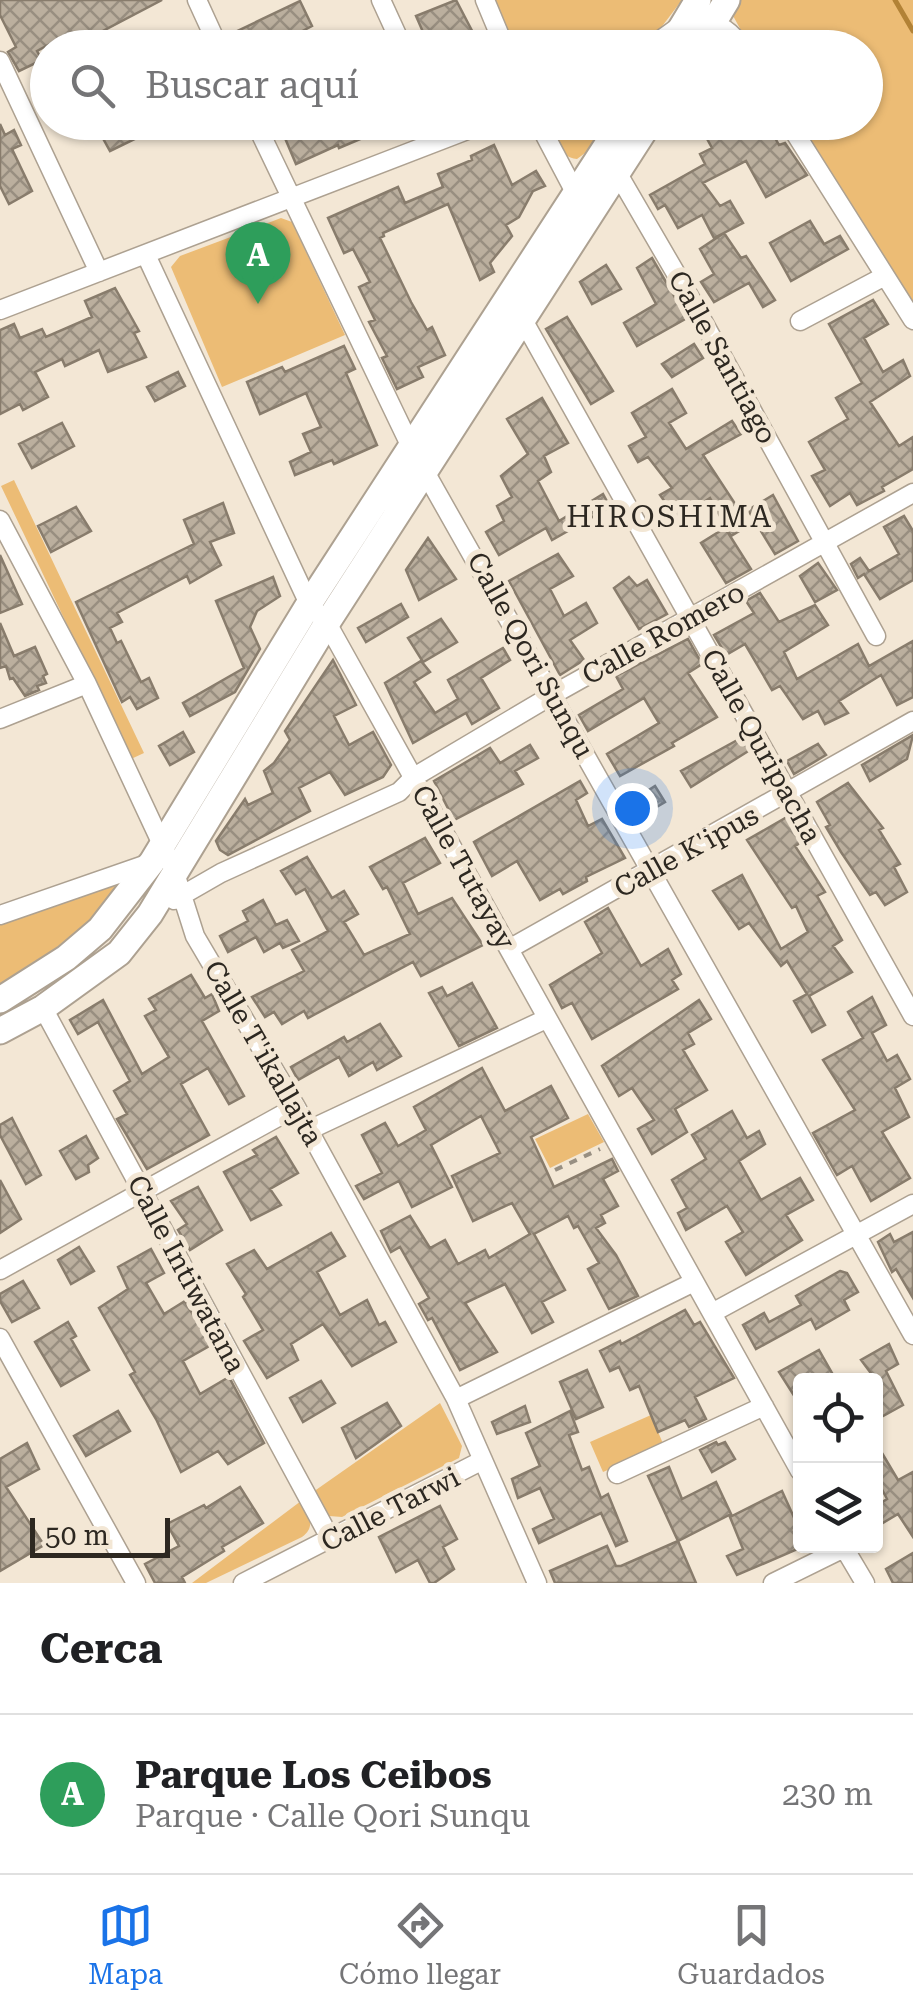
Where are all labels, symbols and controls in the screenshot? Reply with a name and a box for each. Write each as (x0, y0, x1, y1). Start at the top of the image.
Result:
search box (30, 30, 883, 140)
icon: search (65, 58, 120, 113)
text: Buscar aquí (145, 63, 359, 107)
pin: A (226, 222, 290, 304)
street label: Calle Santiago (661, 265, 784, 450)
district label: HIROSHIMA (566, 499, 774, 534)
street label: Calle Qori Sunqu (460, 547, 601, 764)
street label: Calle Romero (576, 575, 750, 692)
street label: Calle Quripacha (695, 643, 829, 849)
street label: Calle Tutayay (405, 779, 523, 956)
your location (607, 783, 658, 834)
street label: Calle K'ipus (608, 798, 764, 905)
street label: Calle T'ikallajta (197, 955, 330, 1152)
street label: Calle Intiwatana (121, 1170, 253, 1379)
map controls (793, 1373, 883, 1553)
button: locate (793, 1373, 883, 1463)
street label: Calle Tarwi (315, 1460, 465, 1558)
button: layers (793, 1463, 883, 1553)
scale bar (30, 1513, 170, 1558)
text: 50 m (45, 1519, 109, 1552)
text: Cerca (40, 1624, 162, 1673)
text: Parque Los Ceibos (135, 1753, 492, 1797)
text: A (61, 1775, 84, 1813)
text: 230 m (782, 1775, 873, 1813)
text: Parque · Calle Qori Sunqu (135, 1797, 530, 1835)
tab: Mapa (88, 1898, 163, 1991)
tab: Cómo llegar (339, 1898, 501, 1991)
tab: Guardados (677, 1898, 825, 1991)

